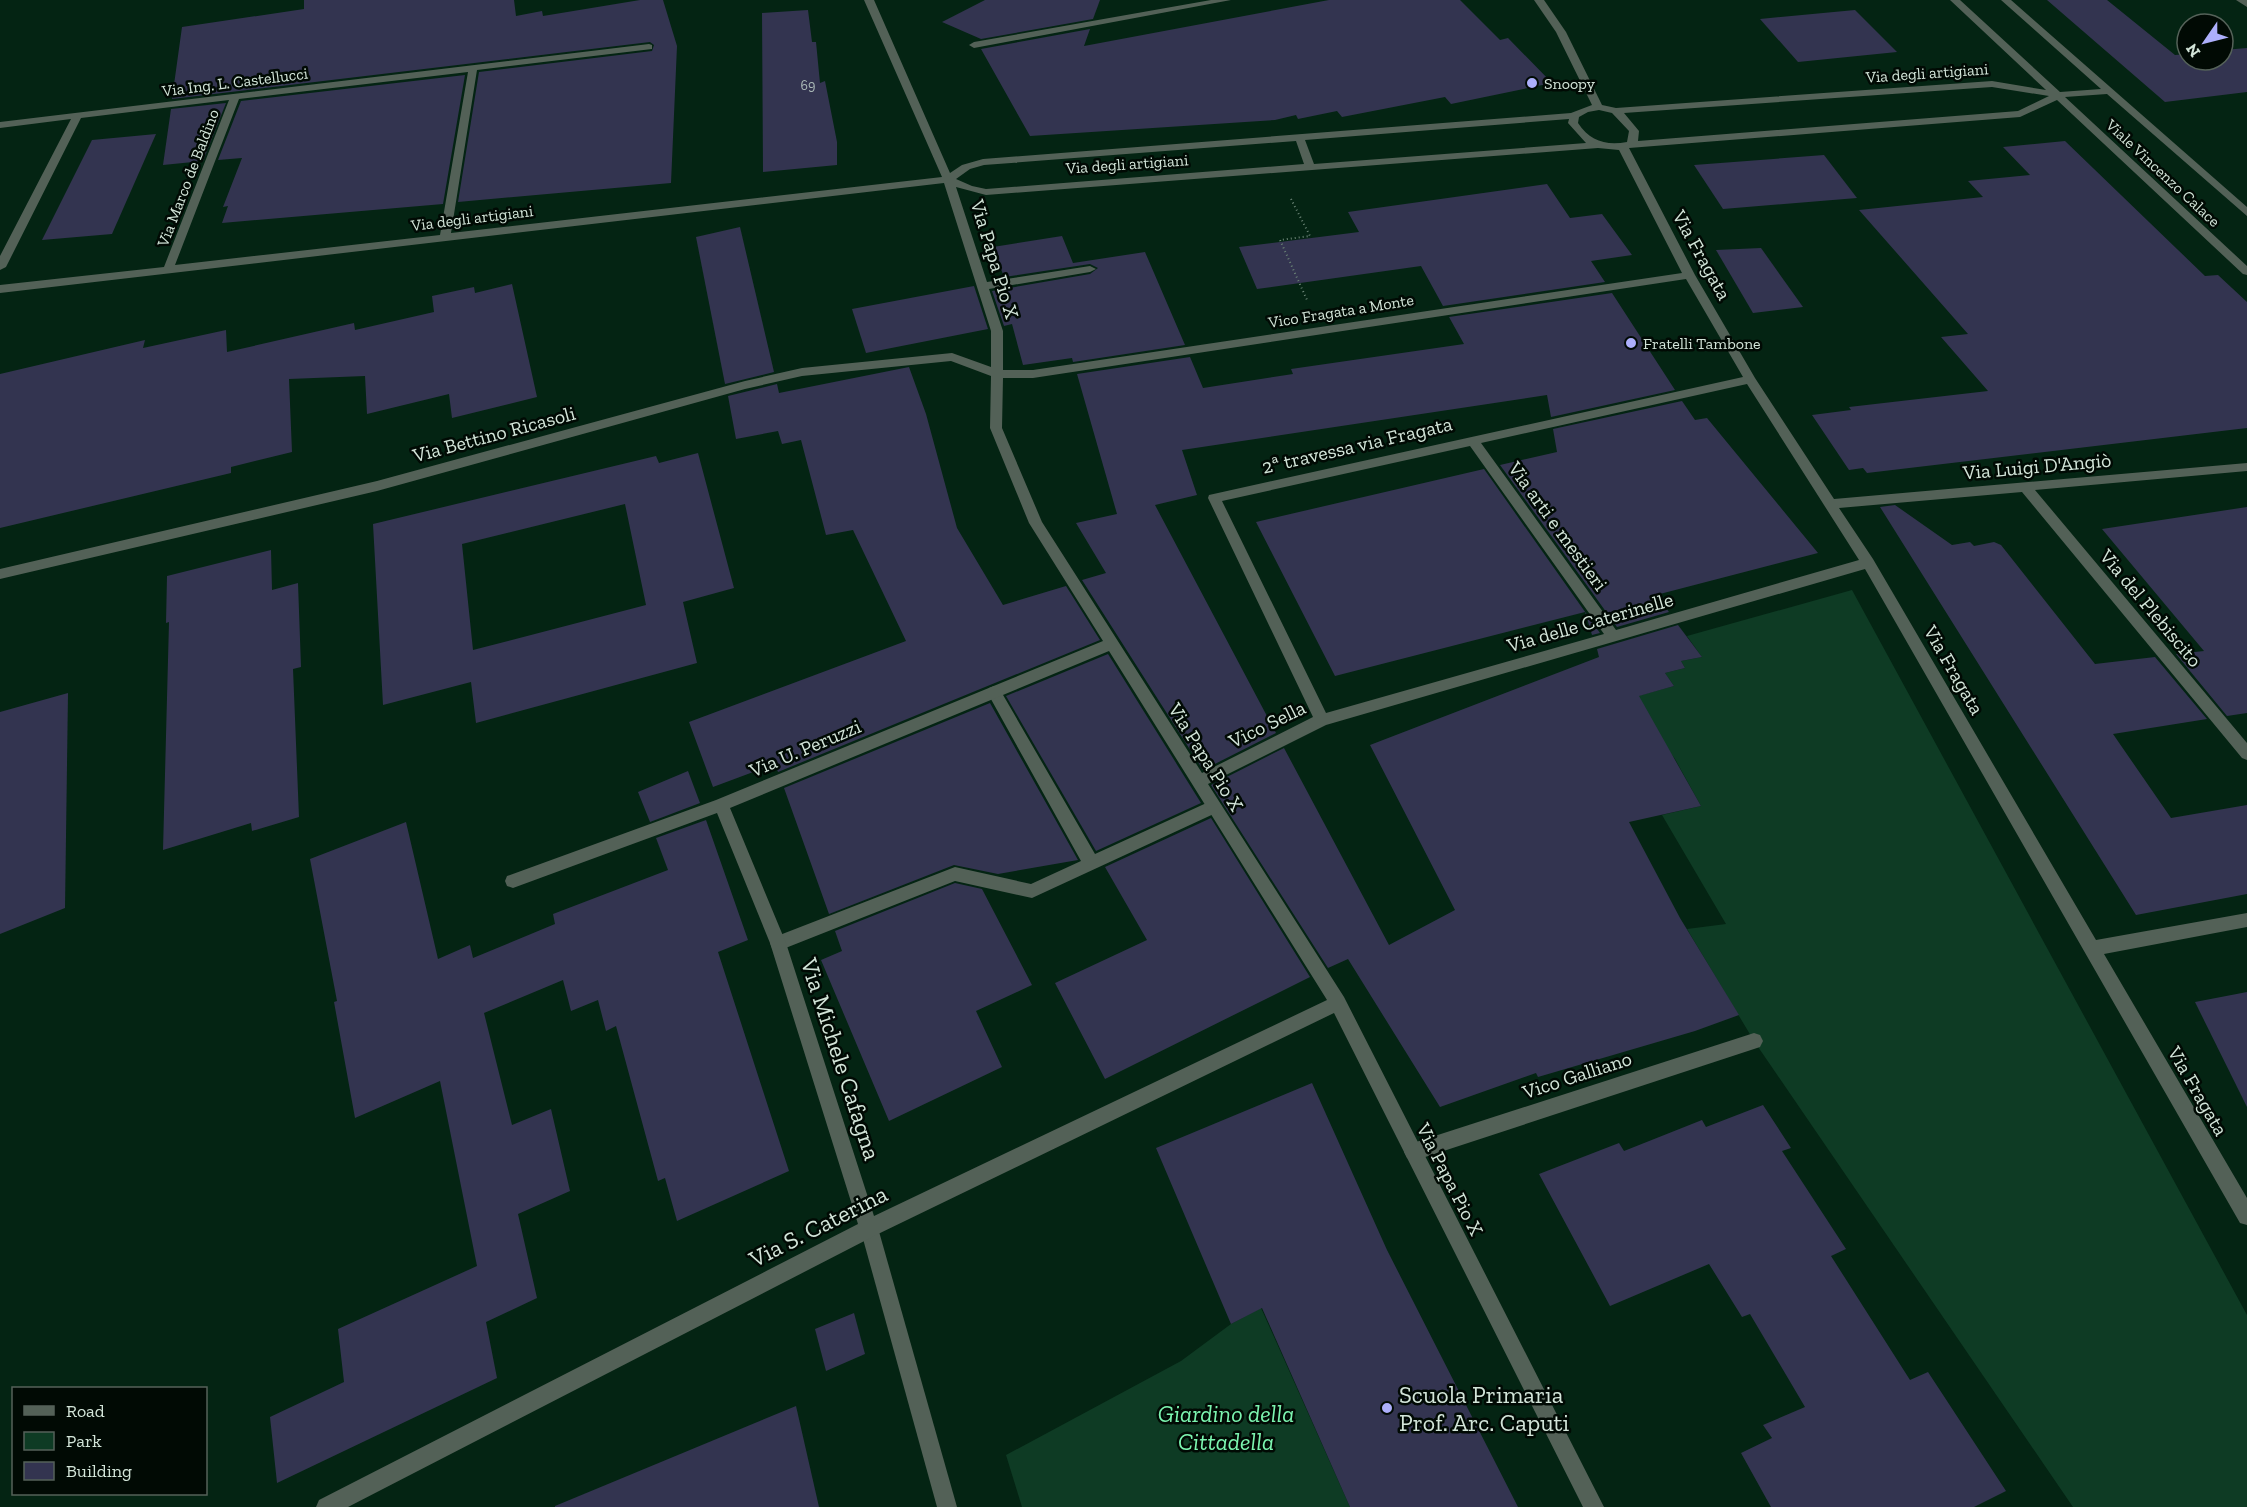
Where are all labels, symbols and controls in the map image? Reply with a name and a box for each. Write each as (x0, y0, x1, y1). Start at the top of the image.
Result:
north arrow (2175, 12, 2235, 72)
text: N (2182, 40, 2204, 61)
street label: Via degli artigiani (1864, 59, 1989, 87)
street label: Via Ing. L. Castellucci (160, 64, 309, 100)
place label: Snoopy (1544, 74, 1596, 93)
marker: Snoopy (1525, 76, 1539, 90)
house number: 69 (801, 77, 815, 94)
street label: Via Marco de Baldino (153, 107, 223, 250)
street label: Viale Vincenzo Calace (2101, 115, 2224, 231)
street label: Via degli artigiani (1064, 150, 1189, 178)
street label: Via Papa Pio X (965, 196, 1025, 322)
street label: Via degli artigiani (409, 201, 535, 235)
street label: Via Fragata (1667, 205, 1737, 305)
street label: Vico Fragata a Monte (1266, 290, 1415, 332)
place label: Fratelli Tambone (1643, 334, 1761, 353)
marker: Fratelli Tambone (1624, 336, 1638, 350)
street label: Via Bettino Ricasoli (409, 401, 578, 468)
street label: 2ª travessa via Fragata (1259, 411, 1455, 479)
street label: Via Luigi D'Angiò (1961, 448, 2112, 485)
street label: Via arti e mestieri (1503, 456, 1613, 596)
street label: Via del Plebiscito (2094, 543, 2207, 672)
street label: Via delle Caterinelle (1503, 587, 1676, 657)
street label: Via Fragata (1918, 620, 1989, 719)
street label: Vico Sella (1224, 695, 1310, 753)
street label: Via Papa Pio X (1163, 698, 1249, 816)
street label: Via U. Peruzzi (745, 714, 865, 783)
street label: Via Michele Cafagna (794, 953, 887, 1164)
street label: Via Fragata (2162, 1041, 2233, 1140)
street label: Vico Galliano (1518, 1046, 1635, 1104)
street label: Via Papa Pio X (1411, 1118, 1489, 1239)
street label: Via S. Caterina (743, 1179, 892, 1274)
place label: Scuola Primaria Prof. Arc. Caputi (1399, 1380, 1570, 1437)
legend (12, 1387, 207, 1495)
park label: Giardino della Cittadella (1158, 1399, 1294, 1456)
text: Road (66, 1400, 105, 1422)
marker: Scuola Primaria Prof. Arc. Caputi (1380, 1401, 1394, 1415)
text: Park (66, 1430, 102, 1452)
text: Building (66, 1460, 132, 1482)

